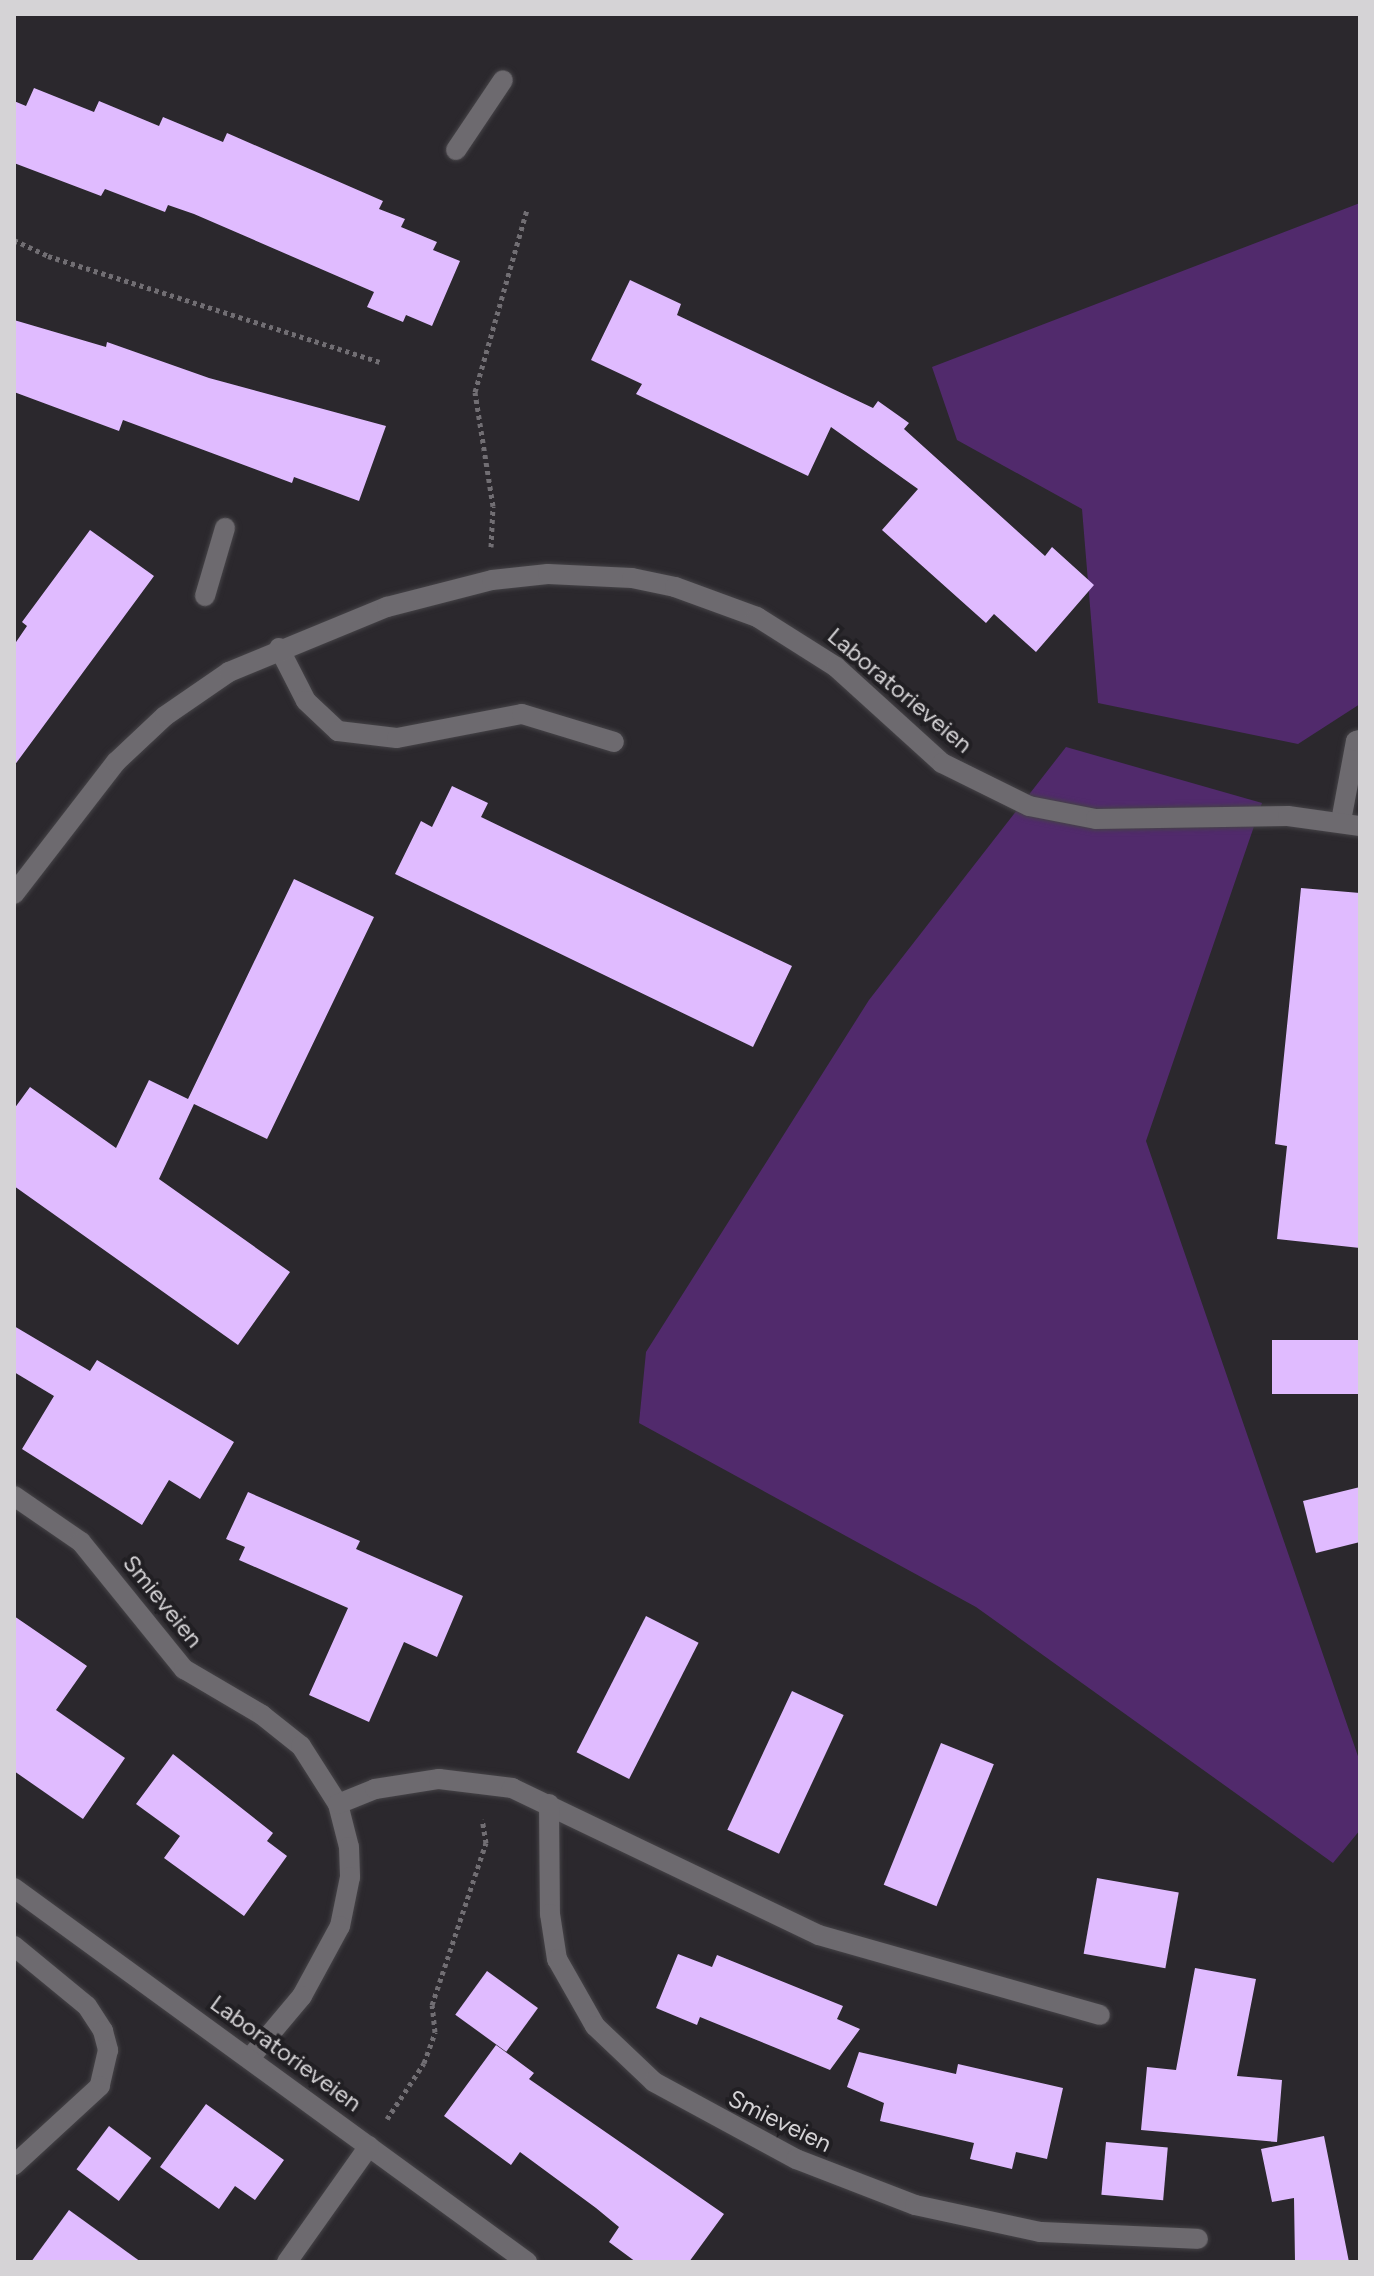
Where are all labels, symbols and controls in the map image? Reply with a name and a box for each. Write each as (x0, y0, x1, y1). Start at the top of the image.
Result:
street label: Laboratorieveien (822, 621, 978, 759)
street label: Smieveien (117, 1549, 209, 1653)
street label: Laboratorieveien (205, 1989, 367, 2117)
street label: Smieveien (724, 2084, 836, 2158)

